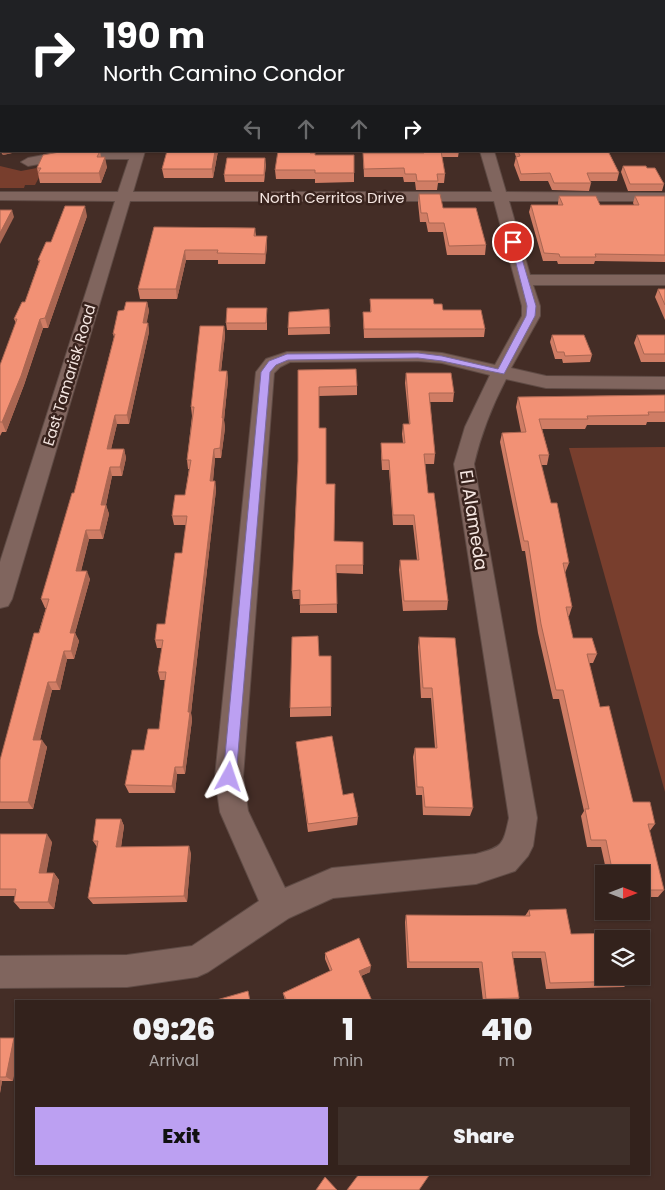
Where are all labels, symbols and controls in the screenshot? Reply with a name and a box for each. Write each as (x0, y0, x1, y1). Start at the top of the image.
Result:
text: 190 m (103, 11, 205, 60)
icon: right (20, 20, 85, 85)
text: North Camino Condor (103, 58, 345, 89)
icon: left (239, 115, 267, 143)
icon: ahead (292, 115, 320, 143)
icon: ahead (345, 115, 373, 143)
icon: right (398, 115, 426, 143)
street label: North Cerritos Drive (259, 187, 405, 208)
pin (492, 221, 534, 263)
icon: arrive (499, 228, 527, 256)
street label: East Tamarisk Road (37, 302, 101, 448)
street label: El Alameda (454, 468, 494, 572)
position arrow (202, 750, 254, 802)
north arrow (595, 865, 650, 920)
map controls (595, 865, 650, 985)
button: layers (595, 930, 650, 985)
text: 09:26 (132, 1008, 215, 1051)
text: 1 (342, 1008, 354, 1051)
text: 410 (481, 1008, 533, 1051)
text: Arrival (149, 1049, 199, 1072)
text: min (333, 1049, 363, 1072)
text: m (498, 1049, 515, 1072)
button: Exit (35, 1107, 328, 1165)
button: Share (338, 1107, 630, 1165)

